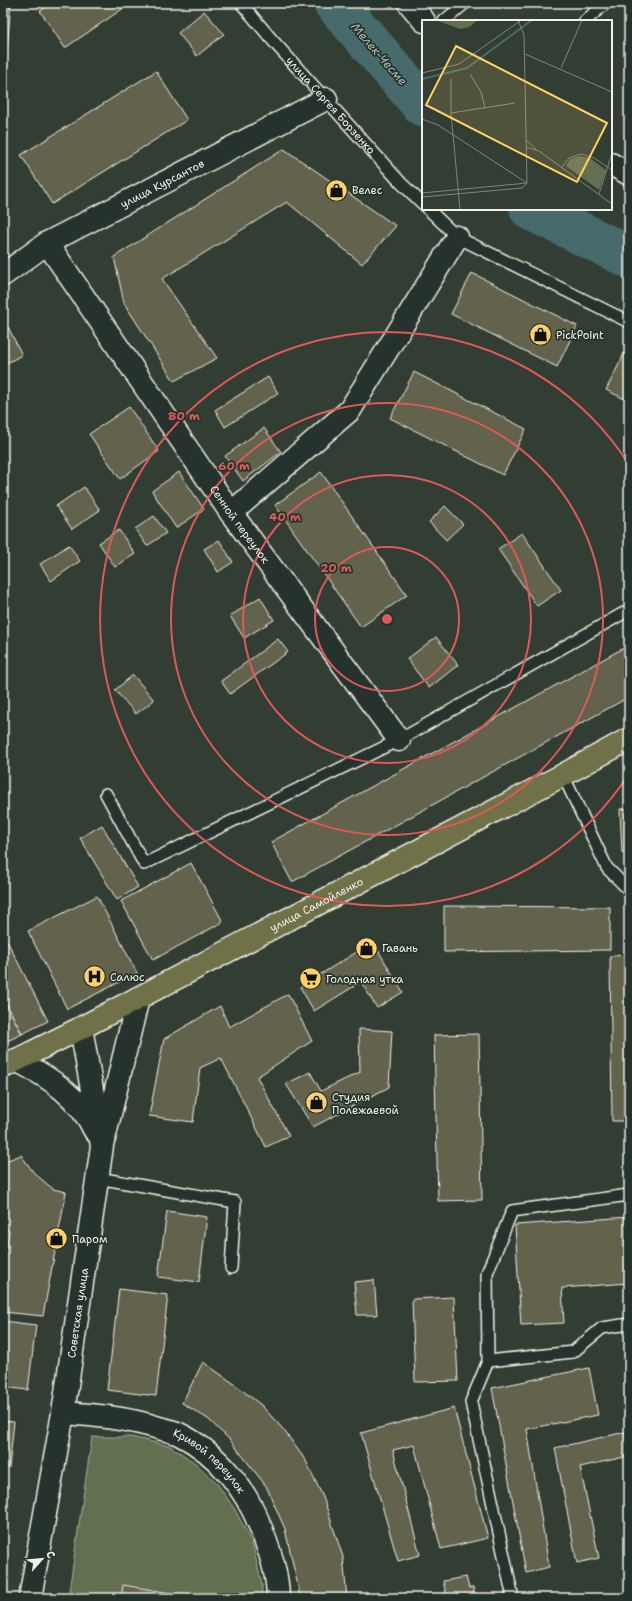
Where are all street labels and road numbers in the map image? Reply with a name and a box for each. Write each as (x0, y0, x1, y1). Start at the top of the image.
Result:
street label: улица Сергея Борзенко (283, 53, 379, 157)
street label: улица Курсантов (118, 156, 207, 211)
street label: Сенной переулок (207, 482, 273, 566)
street label: улица Самойленко (267, 874, 366, 935)
street label: Советская улица (64, 1267, 92, 1359)
street label: Кривой переулок (171, 1425, 249, 1496)

